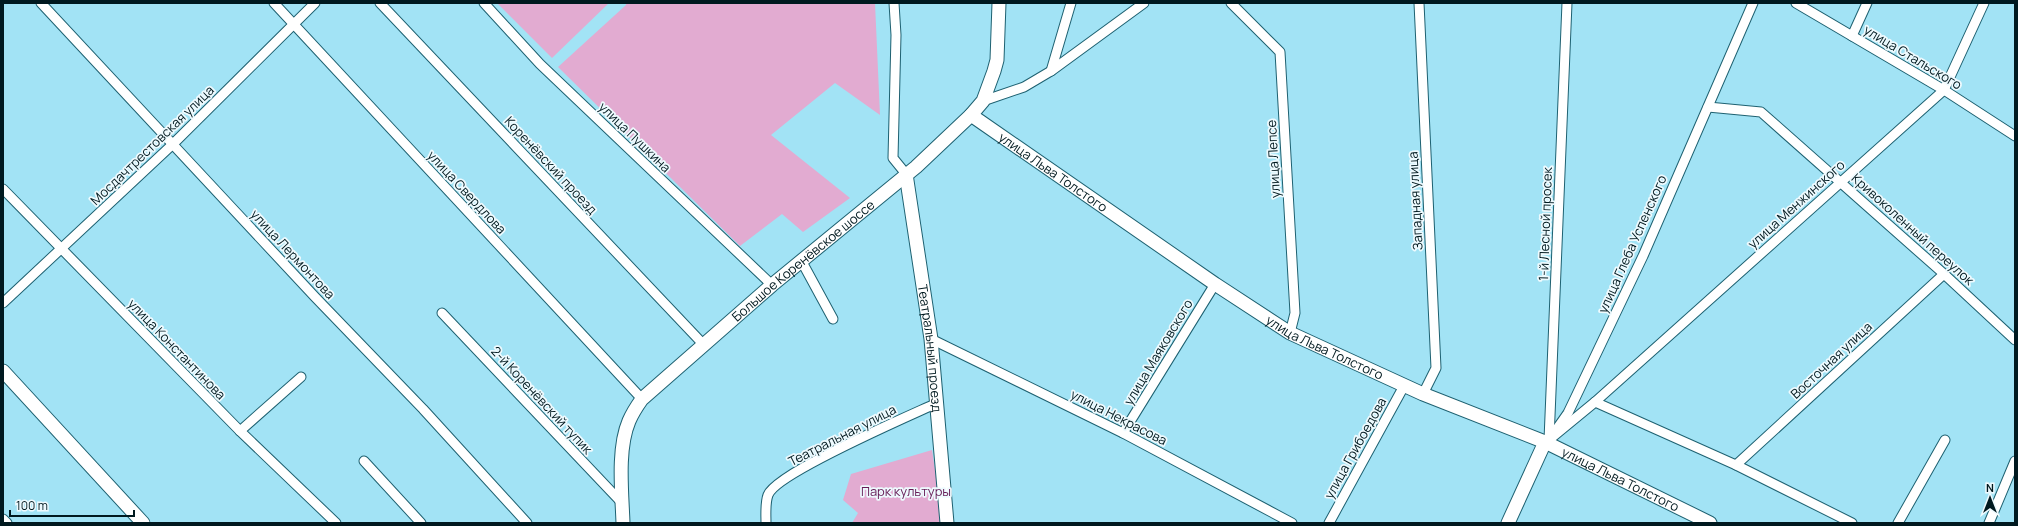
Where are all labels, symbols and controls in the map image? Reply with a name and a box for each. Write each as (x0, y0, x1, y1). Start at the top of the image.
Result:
street label: улица Стальского (1861, 21, 1966, 94)
street label: Мосдачтрестовская улица (86, 81, 218, 209)
street label: улица Пушкина (595, 98, 675, 176)
street label: Коренёвский проезд (501, 112, 601, 218)
street label: улица Лепсе (1262, 119, 1284, 199)
street label: улица Льва Толстого (995, 128, 1112, 216)
street label: улица Свердлова (424, 146, 510, 238)
street label: Западная улица (1403, 151, 1427, 251)
street label: улица Менжинского (1744, 155, 1849, 252)
street label: 1-й Лесной просек (1534, 166, 1556, 281)
street label: Кривоколенный переулок (1848, 169, 1979, 289)
street label: улица Глеба Успенского (1593, 172, 1671, 316)
street label: Большое Коренёвское шоссе (728, 195, 879, 325)
street label: улица Лермонтова (247, 205, 339, 303)
street label: Театральный проезд (914, 283, 946, 413)
street label: улица Константинова (124, 295, 230, 403)
street label: улица Маяковского (1119, 295, 1197, 408)
street label: улица Льва Толстого (1263, 311, 1387, 384)
street label: Восточная улица (1786, 318, 1876, 402)
street label: 2-й Коренёвский тупик (487, 342, 597, 458)
street label: улица Некрасова (1068, 385, 1170, 449)
street label: улица Грибоедова (1320, 394, 1390, 502)
street label: Театральная улица (785, 400, 899, 470)
street label: улица Льва Толстого (1559, 443, 1683, 516)
north arrow (1970, 478, 2010, 518)
text: N (1986, 480, 1994, 495)
park label: Парк культуры (861, 482, 951, 500)
scale bar (10, 492, 134, 518)
text: 100 m (16, 497, 48, 514)

